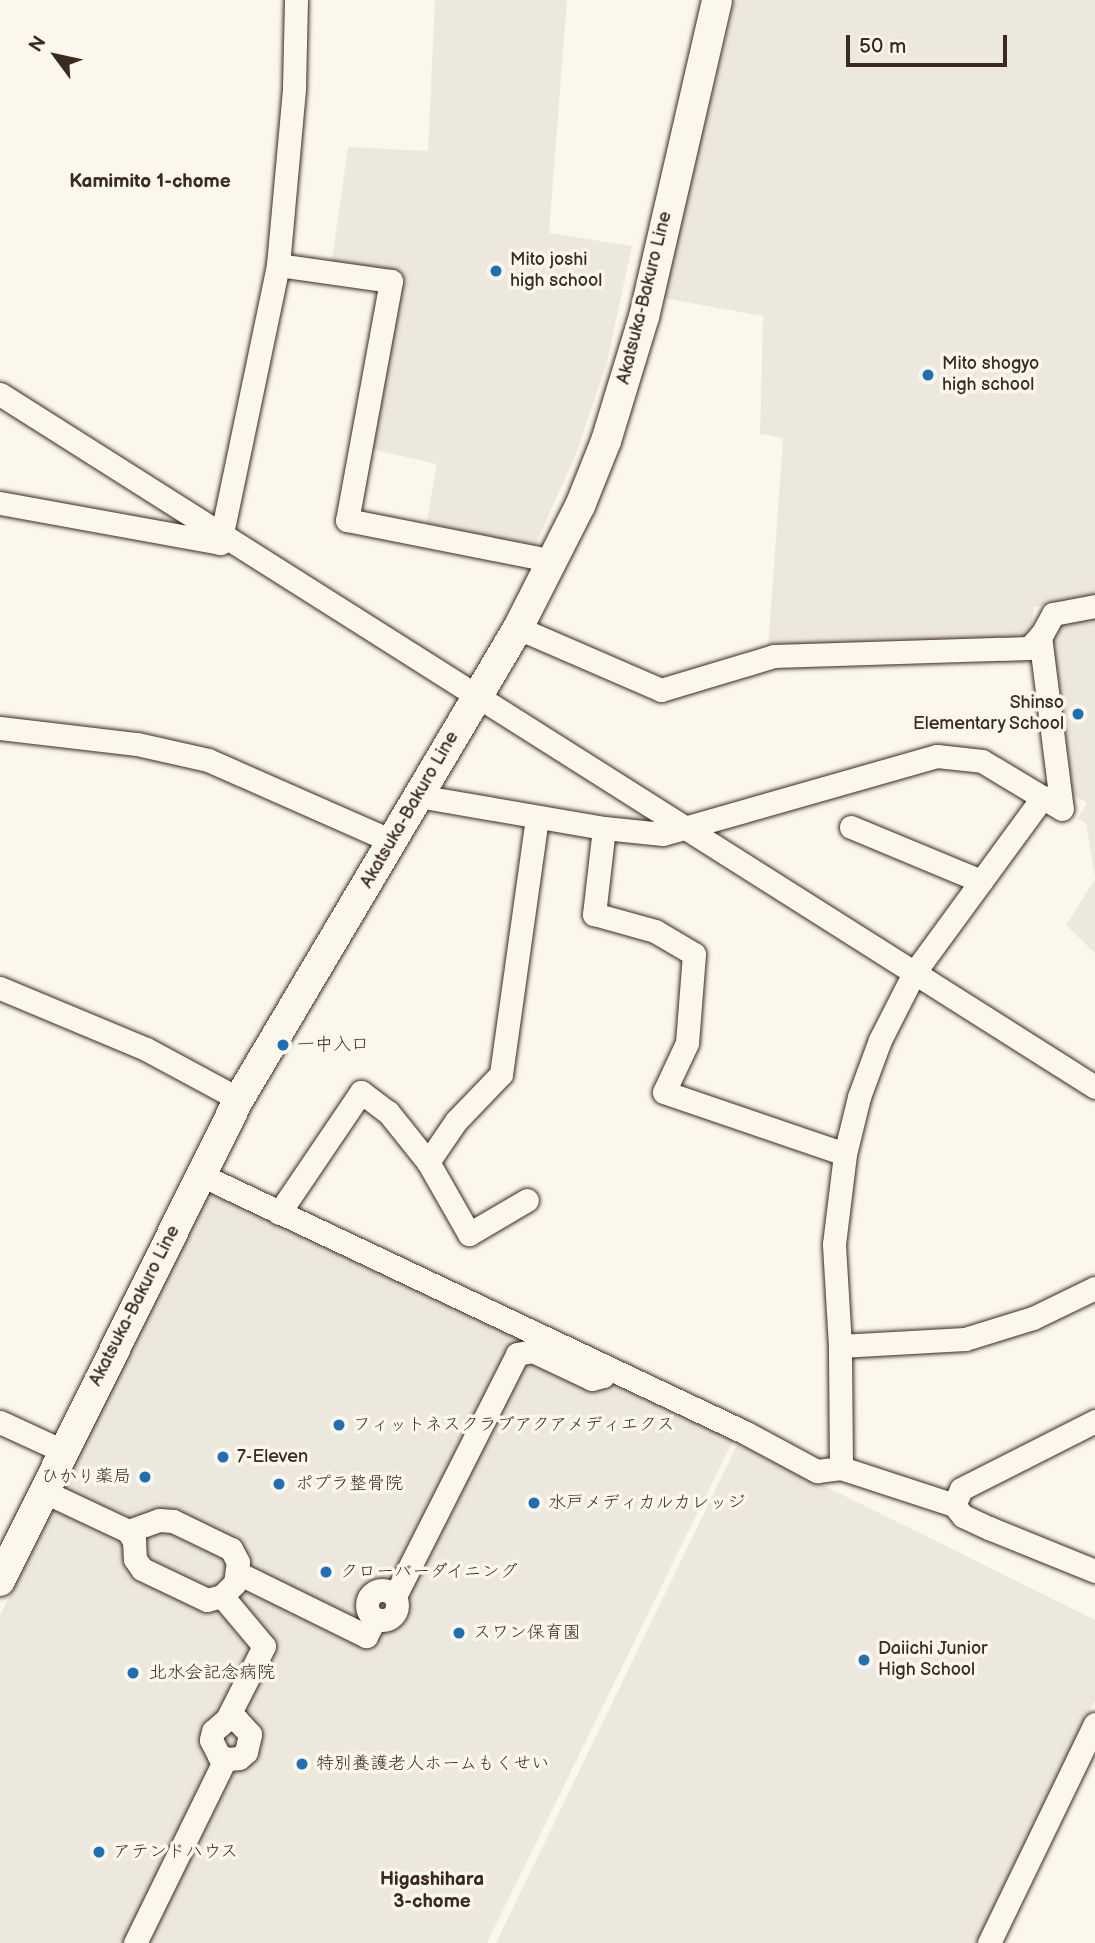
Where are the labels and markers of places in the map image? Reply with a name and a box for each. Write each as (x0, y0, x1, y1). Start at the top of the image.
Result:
place label: Mito joshi high school (510, 250, 602, 292)
marker: Mito joshi high school (488, 263, 504, 279)
place label: Mito shogyo high school (942, 354, 1039, 396)
marker: Mito shogyo high school (920, 367, 936, 383)
place label: Shinso Elementary School (911, 693, 1064, 736)
marker: Shinso Elementary School (1070, 706, 1086, 722)
place label: 一中入口 (297, 1034, 369, 1056)
marker: 一中入口 (275, 1037, 291, 1053)
place label: フィットネスクラブアクアメディエクス (353, 1414, 677, 1436)
marker: フィットネスクラブアクアメディエクス (331, 1417, 347, 1433)
place label: 7-Eleven (237, 1446, 308, 1468)
marker: 7-Eleven (215, 1449, 231, 1465)
place label: ひかり薬局 (41, 1466, 131, 1488)
marker: ひかり薬局 (137, 1469, 153, 1485)
place label: ポプラ整骨院 (295, 1473, 403, 1495)
marker: ポプラ整骨院 (269, 1474, 289, 1494)
place label: 水戸メディカルカレッジ (548, 1492, 746, 1514)
marker: 水戸メディカルカレッジ (526, 1495, 542, 1511)
place label: クローバーダイニング (340, 1561, 520, 1583)
marker: クローバーダイニング (318, 1564, 334, 1580)
place label: スワン保育園 (473, 1622, 581, 1644)
marker: スワン保育園 (451, 1625, 467, 1641)
place label: Daiichi Junior High School (878, 1639, 989, 1682)
marker: Daiichi Junior High School (856, 1652, 872, 1668)
place label: 北水会記念病院 (149, 1662, 275, 1684)
marker: 北水会記念病院 (123, 1663, 143, 1683)
place label: 特別養護老人ホームもくせい (316, 1753, 550, 1775)
marker: 特別養護老人ホームもくせい (294, 1756, 310, 1772)
place label: アテンドハウス (113, 1841, 239, 1863)
marker: アテンドハウス (91, 1844, 107, 1860)

